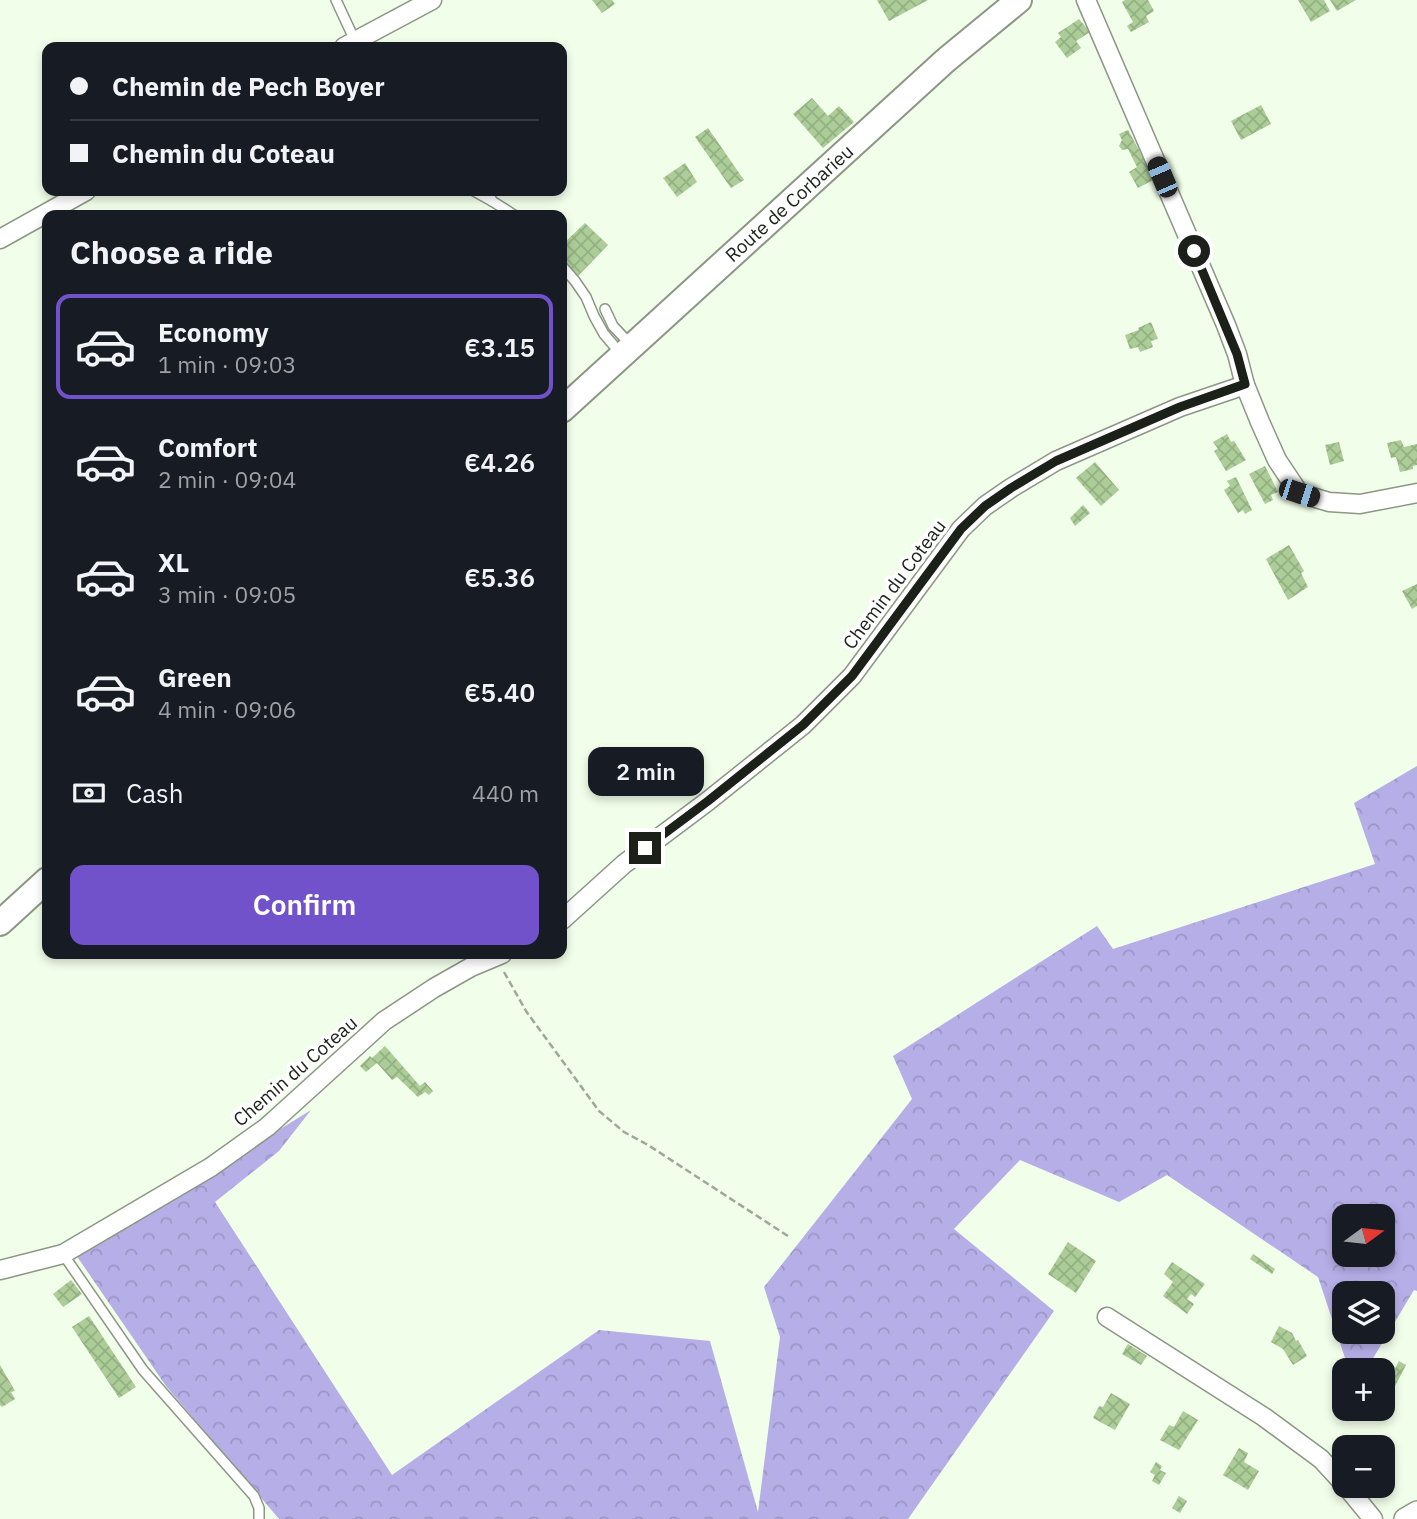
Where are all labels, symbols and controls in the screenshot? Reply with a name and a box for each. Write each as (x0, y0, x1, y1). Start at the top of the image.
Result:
text: Chemin de Pech Boyer (112, 69, 385, 103)
text: Chemin du Coteau (112, 136, 335, 170)
street label: Route de Corbarieu (720, 139, 858, 267)
car (1145, 154, 1180, 200)
text: Choose a ride (70, 231, 273, 273)
route start (1178, 235, 1210, 267)
icon: car (74, 315, 137, 378)
text: Economy (158, 315, 269, 349)
text: €3.15 (464, 330, 535, 364)
text: 1 min · 09:03 (158, 349, 296, 379)
icon: car (74, 430, 137, 493)
text: Comfort (158, 430, 257, 464)
text: €4.26 (464, 445, 535, 479)
text: 2 min · 09:04 (158, 464, 296, 494)
car (1276, 477, 1323, 509)
street label: Chemin du Coteau (837, 514, 951, 654)
icon: car (74, 545, 137, 608)
text: XL (158, 545, 189, 579)
text: €5.36 (464, 560, 535, 594)
text: 3 min · 09:05 (158, 579, 296, 609)
icon: car (74, 660, 137, 723)
text: Green (158, 660, 232, 694)
text: €5.40 (464, 675, 535, 709)
text: 4 min · 09:06 (158, 694, 296, 724)
callout: 2 min (587, 746, 703, 796)
text: 2 min (616, 756, 676, 786)
icon: cash (70, 774, 108, 812)
text: Cash (126, 776, 183, 810)
text: 440 m (472, 778, 539, 808)
route end (629, 832, 661, 864)
button: Confirm (70, 865, 539, 945)
street label: Chemin du Coteau (228, 1011, 362, 1131)
north arrow (1332, 1204, 1395, 1267)
map controls (1332, 1204, 1395, 1498)
button: layers (1332, 1281, 1395, 1344)
button: + (1332, 1358, 1395, 1421)
button: − (1332, 1435, 1395, 1498)

